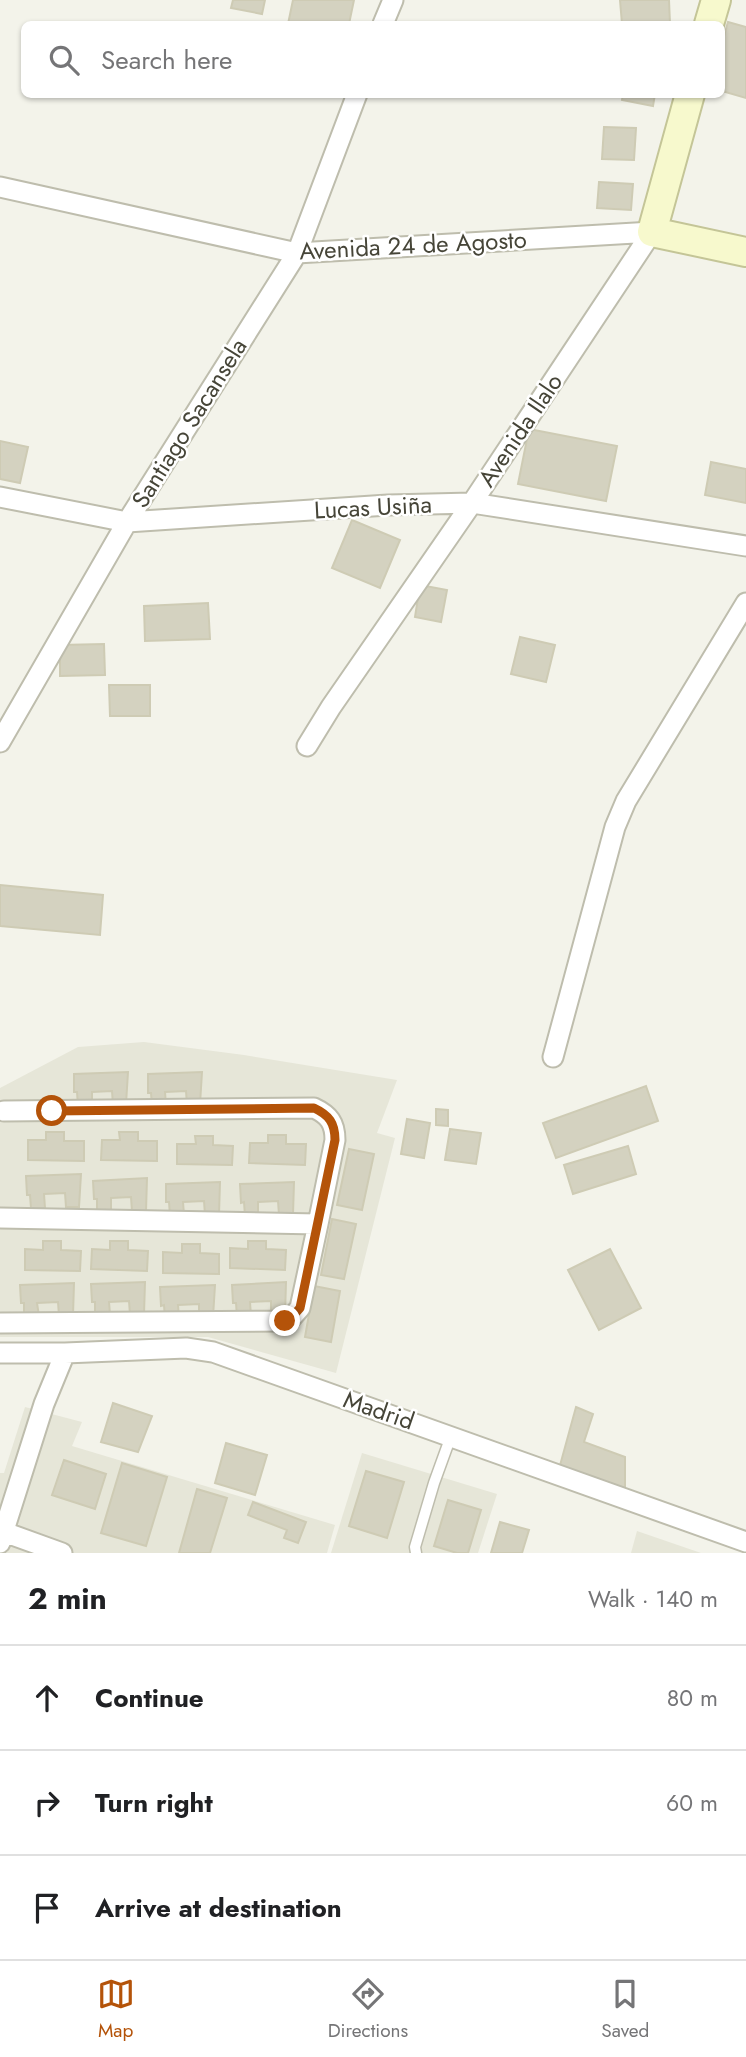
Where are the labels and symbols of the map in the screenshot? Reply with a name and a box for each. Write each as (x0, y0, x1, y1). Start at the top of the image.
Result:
street label: Avenida 24 de Agosto (298, 222, 528, 268)
street label: Santiago Sacansela (123, 331, 255, 515)
street label: Avenida Ilalo (469, 366, 571, 494)
street label: Lucas Usiña (313, 486, 433, 528)
route start (36, 1095, 67, 1126)
route end (269, 1305, 300, 1336)
street label: Madrid (339, 1382, 419, 1438)

